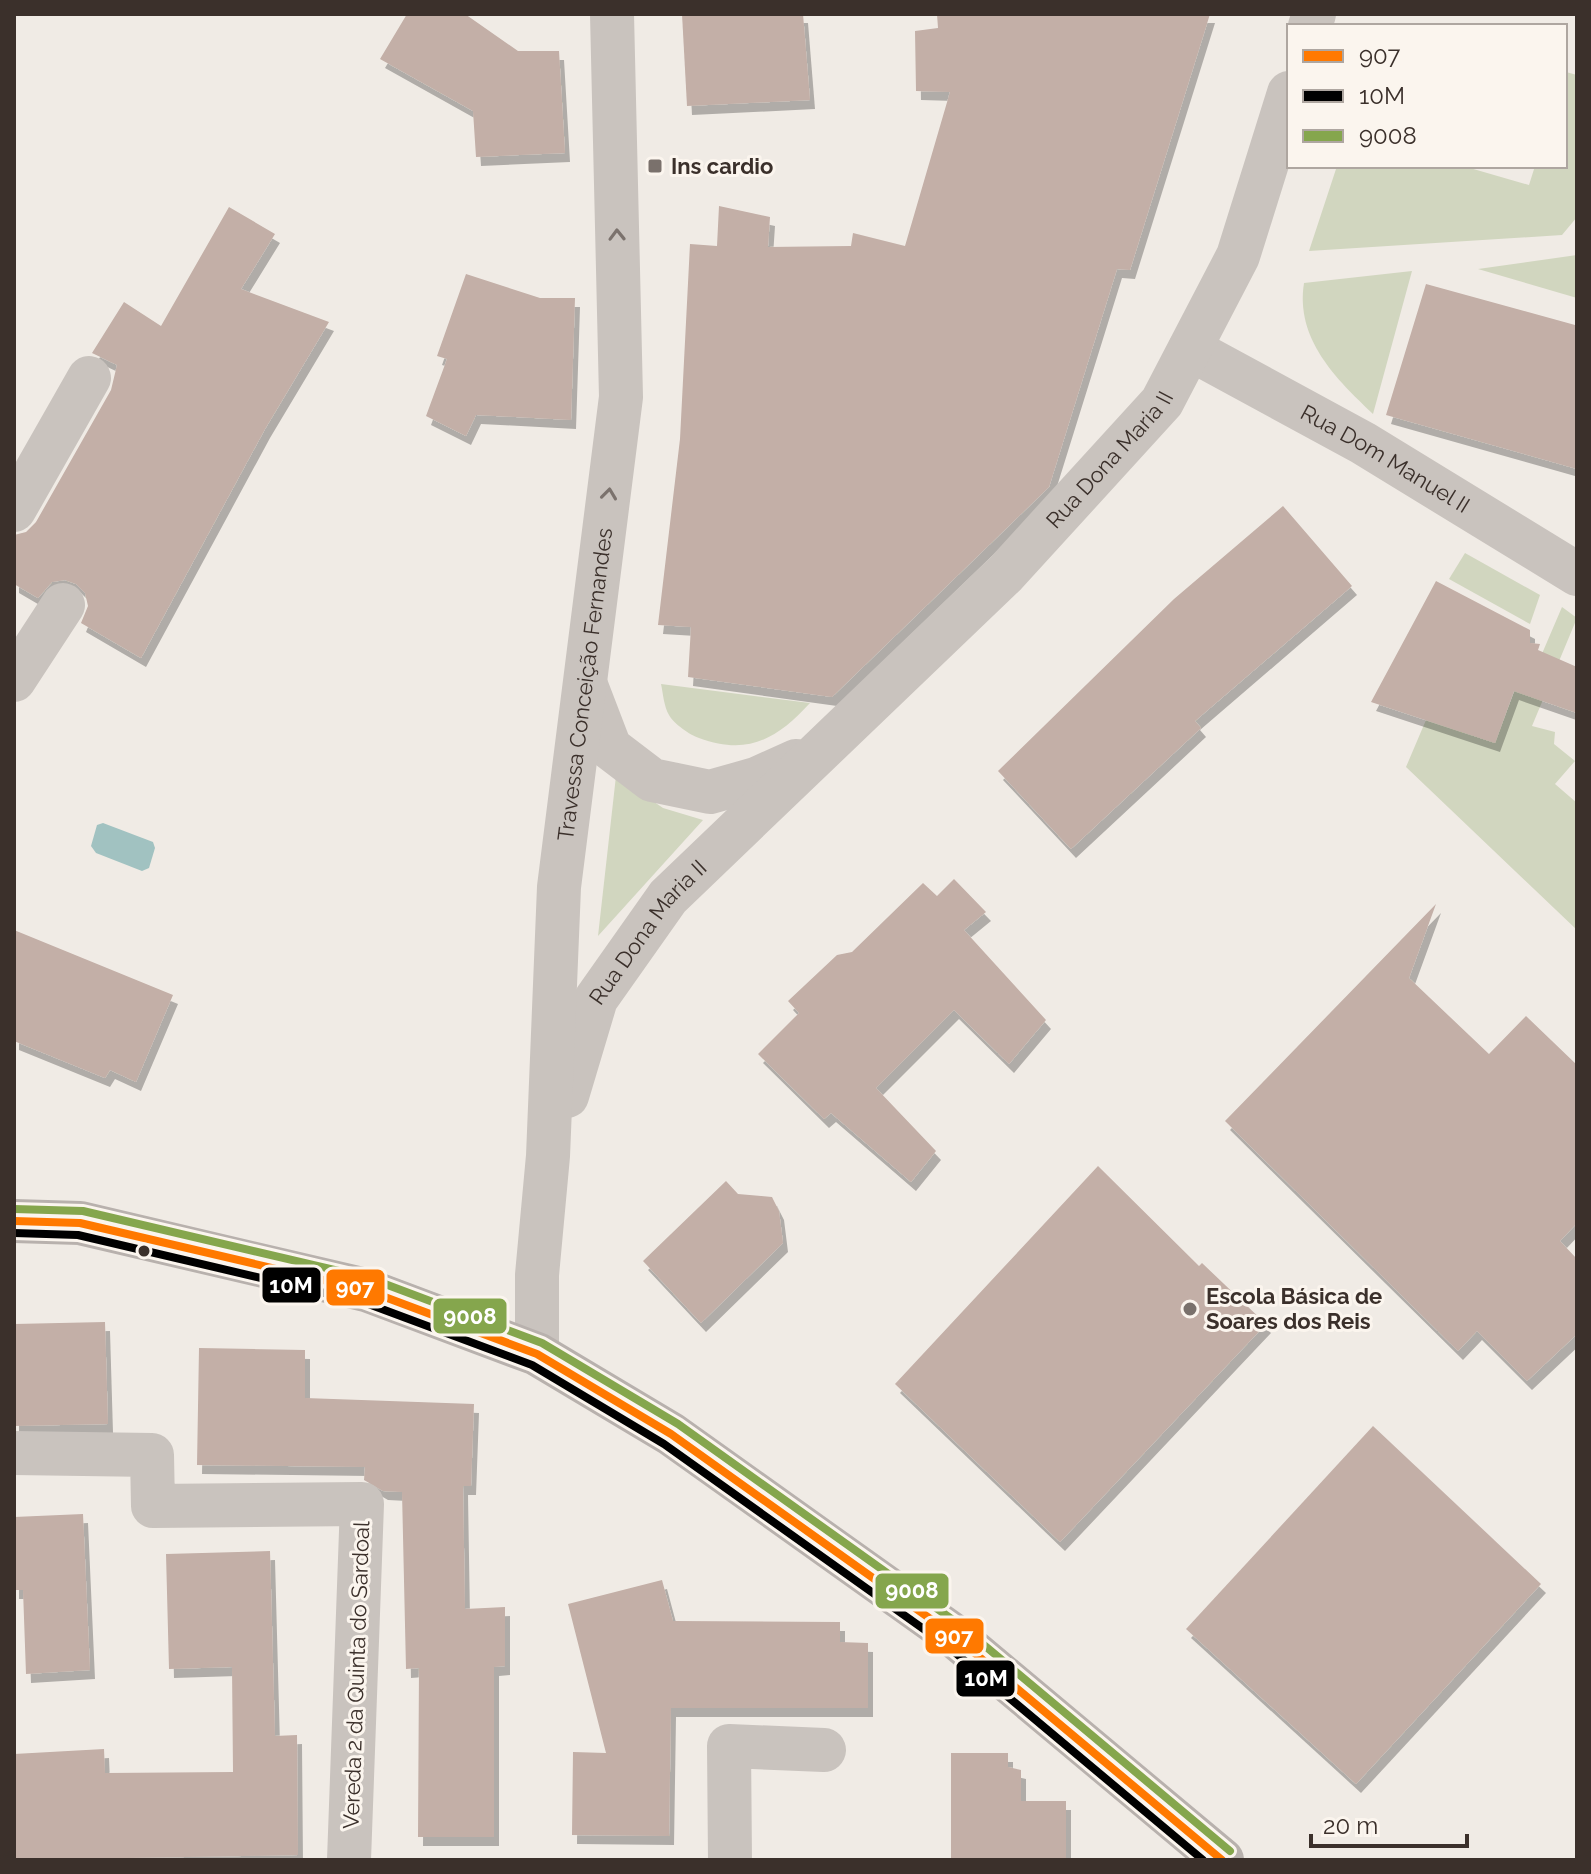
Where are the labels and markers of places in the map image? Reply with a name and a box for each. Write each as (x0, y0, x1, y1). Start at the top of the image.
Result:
place label: Ins cardio (671, 153, 773, 179)
marker: Ins cardio (646, 157, 664, 175)
unlabelled marker (136, 1243, 152, 1259)
place label: Escola Básica de Soares dos Reis (1206, 1283, 1382, 1334)
marker: Escola Básica de Soares dos Reis (1181, 1300, 1199, 1318)

